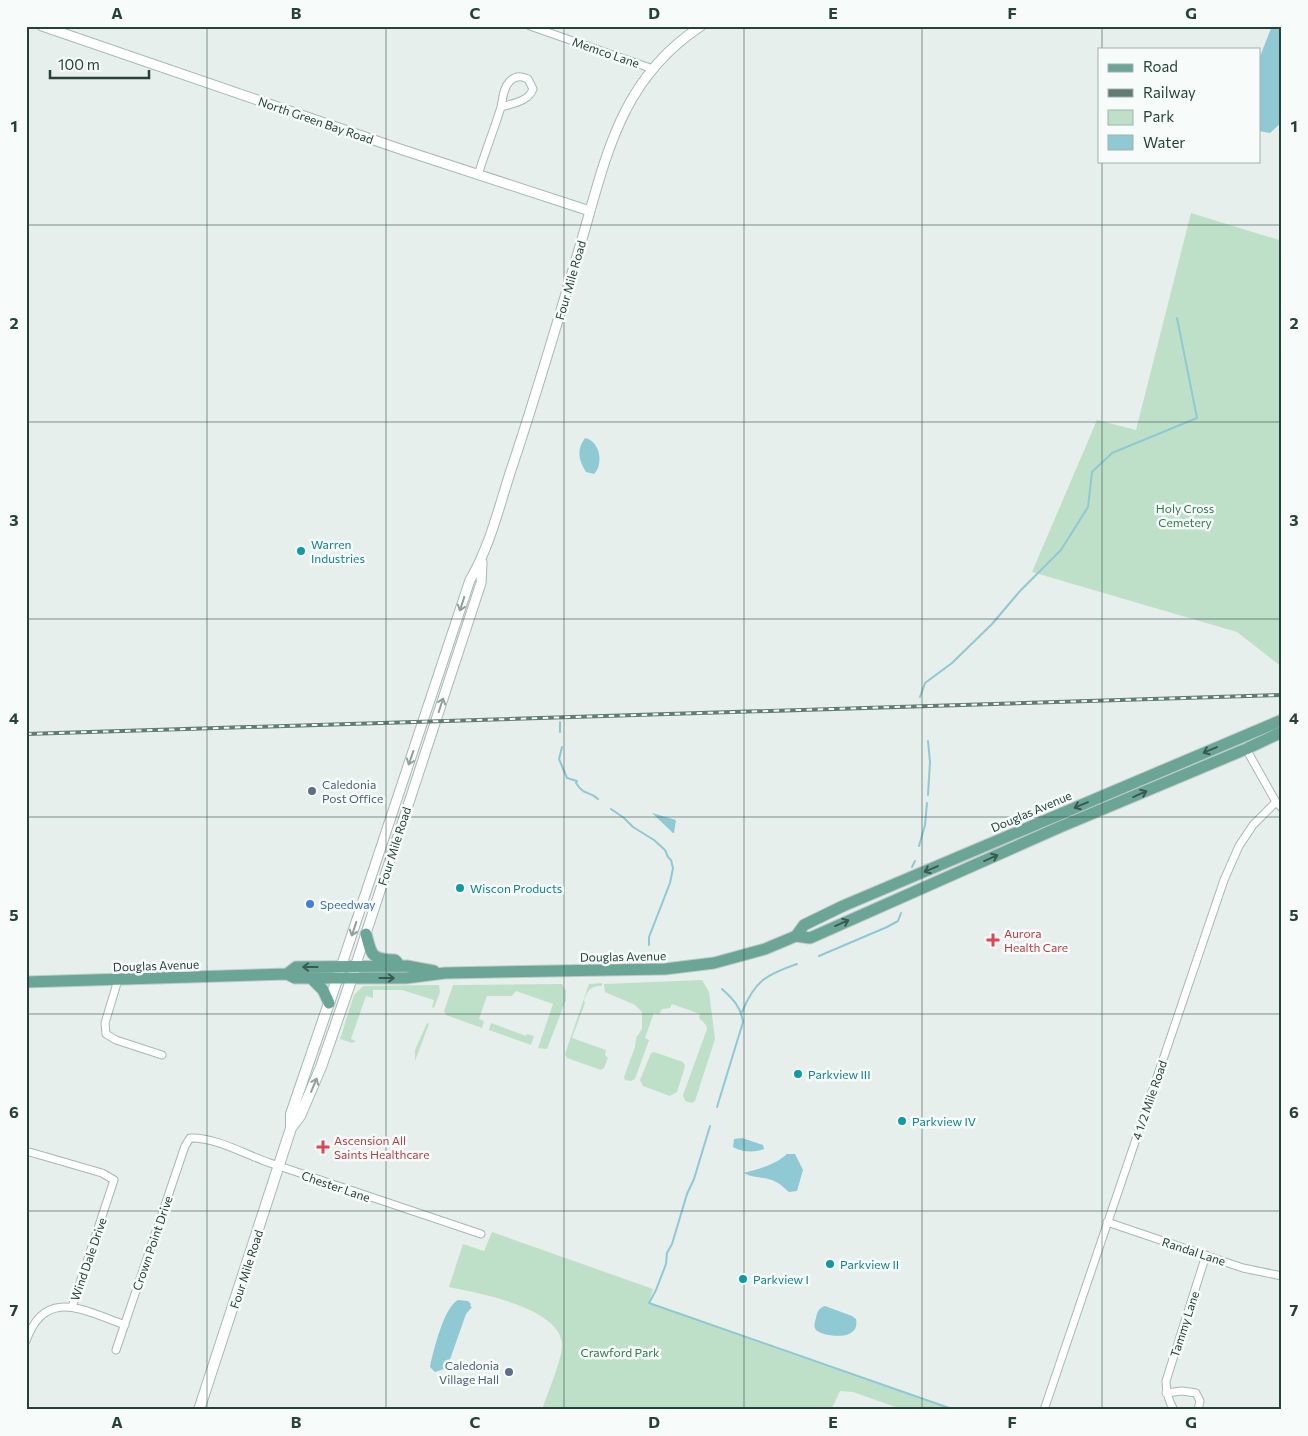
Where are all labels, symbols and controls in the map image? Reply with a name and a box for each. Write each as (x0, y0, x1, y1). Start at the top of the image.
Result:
text: A (111, 3, 123, 22)
text: B (291, 3, 302, 22)
text: C (470, 3, 481, 22)
text: D (648, 3, 660, 22)
text: E (828, 3, 838, 22)
text: F (1007, 3, 1017, 22)
text: G (1185, 3, 1197, 22)
street label: Memco Lane (571, 34, 641, 70)
scale bar (50, 48, 149, 80)
legend (1098, 48, 1260, 162)
text: 100 m (58, 55, 100, 73)
text: Road (1143, 57, 1178, 75)
text: Railway (1143, 83, 1196, 101)
street label: North Green Bay Road (257, 94, 375, 146)
text: Park (1143, 107, 1174, 125)
text: 1 (10, 116, 18, 135)
text: 1 (1290, 116, 1298, 135)
text: Water (1143, 133, 1185, 151)
street label: Four Mile Road (552, 239, 588, 321)
text: 2 (9, 313, 19, 332)
text: 2 (1289, 313, 1299, 332)
park label: Holy Cross Cemetery (1156, 501, 1214, 529)
text: 3 (9, 510, 19, 529)
text: 3 (1289, 510, 1299, 529)
place label: Warren Industries (311, 537, 365, 565)
marker: Warren Industries (295, 545, 307, 557)
one-way arrow (457, 596, 467, 612)
one-way arrow (437, 697, 447, 713)
text: 4 (9, 708, 19, 727)
text: 4 (1289, 708, 1299, 727)
one-way arrow (1203, 746, 1218, 756)
one-way arrow (406, 750, 416, 766)
place label: Caledonia Post Office (322, 777, 383, 805)
marker: Caledonia Post Office (306, 785, 318, 797)
street label: Douglas Avenue (989, 788, 1073, 834)
one-way arrow (1132, 789, 1147, 799)
one-way arrow (1074, 801, 1089, 810)
street label: Four Mile Road (375, 805, 413, 887)
one-way arrow (983, 853, 998, 862)
one-way arrow (924, 864, 939, 874)
place label: Wiscon Products (470, 881, 562, 895)
marker: Wiscon Products (454, 882, 466, 894)
place label: Speedway (320, 897, 376, 911)
marker: Speedway (304, 898, 316, 910)
text: 5 (9, 905, 19, 924)
text: 5 (1289, 905, 1299, 924)
one-way arrow (834, 918, 849, 928)
one-way arrow (349, 921, 358, 936)
place label: Aurora Health Care (1004, 926, 1068, 954)
marker: Aurora Health Care (986, 933, 1000, 947)
street label: Douglas Avenue (580, 948, 666, 964)
street label: Douglas Avenue (113, 956, 199, 974)
one-way arrow (302, 962, 318, 972)
one-way arrow (379, 973, 395, 983)
street label: 4 1/2 Mile Road (1129, 1058, 1169, 1142)
place label: Parkview III (808, 1067, 871, 1081)
marker: Parkview III (792, 1068, 804, 1080)
one-way arrow (309, 1078, 319, 1093)
text: 6 (9, 1102, 19, 1121)
text: 6 (1289, 1102, 1299, 1121)
place label: Parkview IV (912, 1114, 976, 1128)
marker: Parkview IV (896, 1115, 908, 1127)
place label: Ascension All Saints Healthcare (334, 1133, 430, 1161)
marker: Ascension All Saints Healthcare (316, 1140, 330, 1154)
street label: Chester Lane (300, 1168, 372, 1204)
street label: Crown Point Drive (129, 1194, 175, 1292)
street label: Wind Dale Drive (67, 1215, 109, 1303)
street label: Four Mile Road (227, 1228, 265, 1310)
street label: Randal Lane (1160, 1234, 1228, 1268)
place label: Parkview II (840, 1257, 899, 1271)
marker: Parkview II (824, 1258, 836, 1270)
place label: Parkview I (753, 1272, 809, 1286)
marker: Parkview I (737, 1273, 749, 1285)
street label: Tammy Lane (1167, 1289, 1201, 1359)
text: 7 (10, 1300, 19, 1319)
text: 7 (1290, 1300, 1299, 1319)
park label: Crawford Park (580, 1345, 660, 1359)
place label: Caledonia Village Hall (439, 1358, 499, 1386)
marker: Caledonia Village Hall (503, 1366, 515, 1378)
text: A (111, 1412, 123, 1431)
text: B (291, 1412, 302, 1431)
text: C (470, 1412, 481, 1431)
text: D (648, 1412, 660, 1431)
text: E (828, 1412, 838, 1431)
text: F (1007, 1412, 1017, 1431)
text: G (1185, 1412, 1197, 1431)

